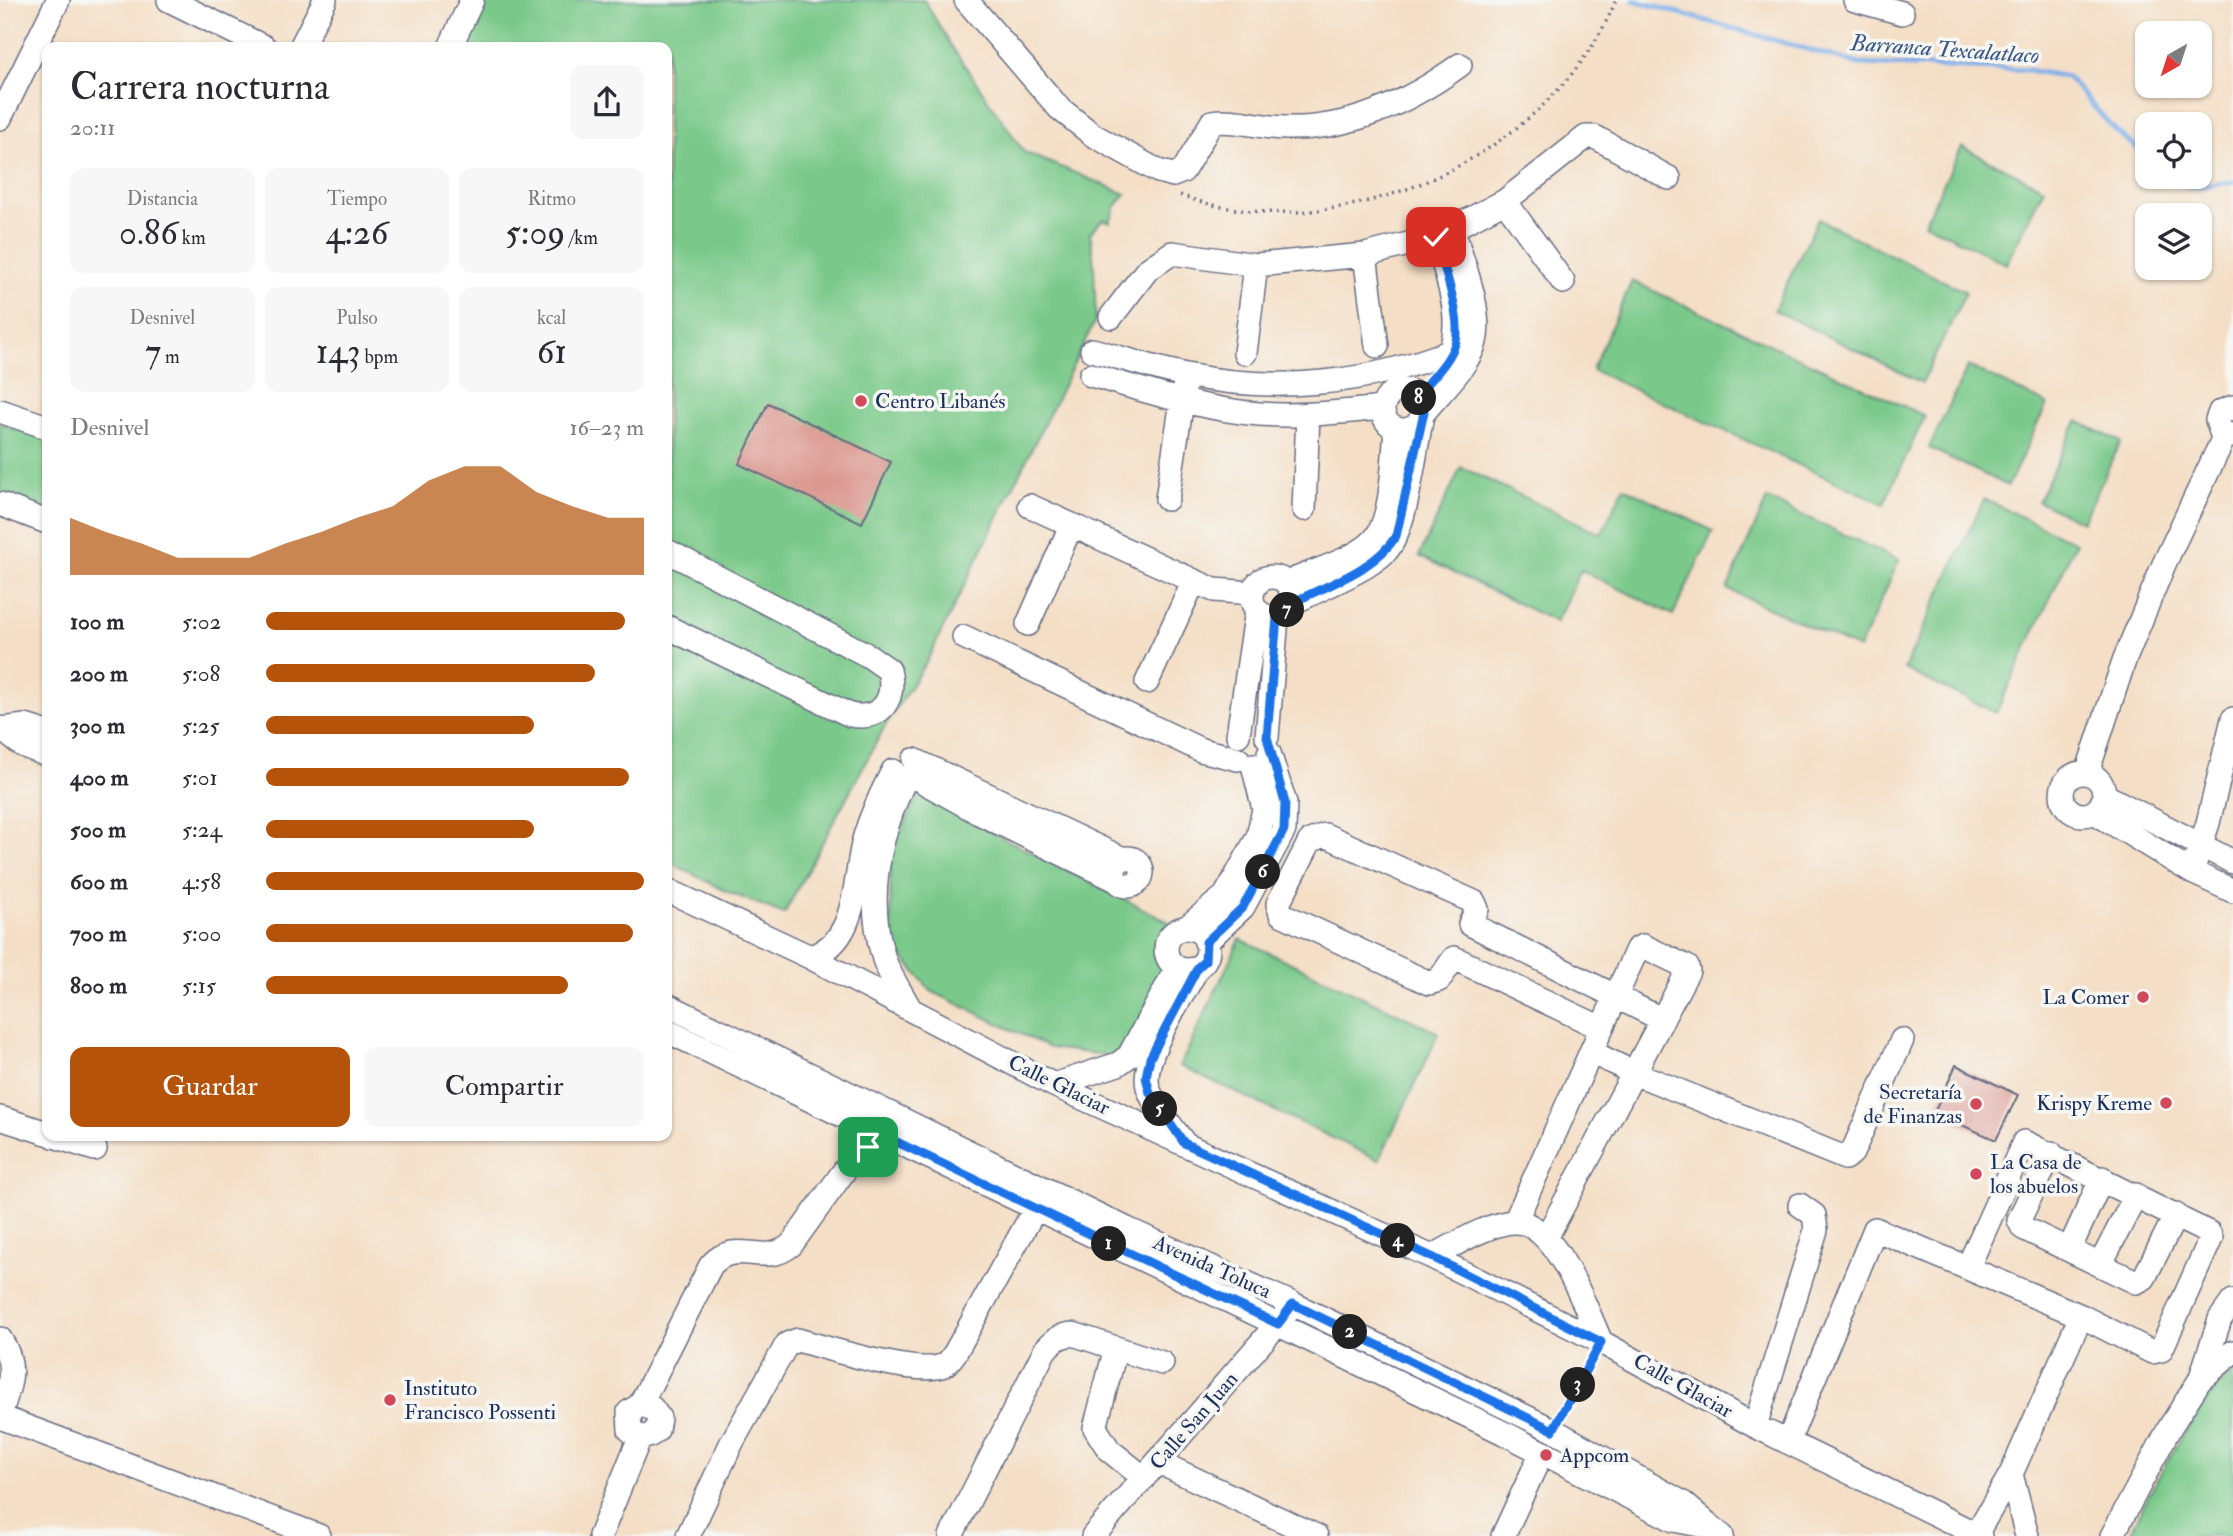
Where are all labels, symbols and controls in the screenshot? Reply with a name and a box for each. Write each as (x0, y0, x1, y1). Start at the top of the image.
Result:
north arrow (2135, 21, 2212, 98)
map controls (2135, 21, 2212, 280)
water label: Barranca Texcalatlaco (1849, 28, 2040, 70)
text: Carrera nocturna (70, 63, 330, 111)
button: share (570, 65, 644, 139)
button: locate (2135, 112, 2212, 189)
text: 20:11 (70, 113, 116, 142)
text: Distancia (127, 187, 198, 211)
text: Tiempo (327, 187, 387, 211)
text: Ritmo (527, 187, 576, 211)
button: layers (2135, 203, 2212, 280)
pin (1406, 207, 1466, 267)
text: 0.86 (119, 211, 178, 255)
text: 4:26 (326, 211, 388, 255)
text: 5:09 (505, 211, 565, 255)
icon: check (1417, 218, 1455, 256)
text: km (178, 226, 206, 250)
text: /km (565, 226, 598, 250)
text: Desnivel (130, 306, 195, 330)
text: Pulso (336, 306, 378, 330)
text: kcal (537, 306, 566, 330)
text: 7 (145, 330, 161, 374)
text: 143 (316, 330, 361, 374)
text: 61 (537, 330, 567, 374)
text: m (161, 345, 180, 369)
text: bpm (361, 345, 398, 369)
pin: 8 (1402, 380, 1436, 416)
text: 8 (1414, 385, 1423, 409)
place label: Centro Libanés (875, 388, 1005, 415)
marker: Centro Libanés (853, 393, 869, 409)
text: Desnivel (70, 413, 149, 442)
text: 16–23 m (569, 413, 644, 442)
pin: 7 (1270, 592, 1304, 628)
text: 7 (1282, 597, 1291, 621)
text: 100 m (70, 607, 124, 636)
text: 5:02 (182, 607, 221, 636)
text: 200 m (70, 659, 128, 688)
text: 5:08 (182, 659, 220, 688)
text: 300 m (70, 711, 125, 740)
text: 5:25 (182, 711, 220, 740)
text: 400 m (70, 763, 129, 792)
text: 5:01 (182, 763, 218, 792)
text: 500 m (70, 815, 126, 844)
text: 5:24 (182, 815, 222, 844)
pin: 6 (1246, 854, 1280, 890)
text: 6 (1258, 859, 1267, 883)
text: 600 m (70, 867, 128, 896)
text: 4:58 (182, 867, 221, 896)
text: 700 m (70, 919, 127, 948)
text: 5:00 (182, 919, 221, 948)
text: 800 m (70, 971, 127, 1000)
text: 5:15 (182, 971, 216, 1000)
place label: La Comer (2042, 984, 2129, 1011)
marker: La Comer (2135, 989, 2151, 1005)
button: Guardar (70, 1047, 350, 1127)
button: Compartir (364, 1047, 644, 1127)
street label: Calle Glaciar (1004, 1049, 1115, 1121)
place label: Secretaría de Finanzas (1864, 1079, 1962, 1130)
place label: Krispy Kreme (2036, 1090, 2152, 1117)
pin: 5 (1142, 1092, 1178, 1126)
marker: Krispy Kreme (2158, 1095, 2174, 1111)
text: 5 (1155, 1096, 1164, 1120)
marker: Secretaría de Finanzas (1968, 1096, 1984, 1112)
pin (838, 1117, 898, 1177)
icon: arrive (849, 1128, 887, 1166)
place label: La Casa de los abuelos (1990, 1149, 2082, 1200)
marker: La Casa de los abuelos (1968, 1166, 1984, 1182)
pin: 4 (1380, 1224, 1416, 1258)
pin: 1 (1092, 1226, 1126, 1262)
text: 4 (1392, 1228, 1403, 1252)
street label: Avenida Toluca (1148, 1229, 1276, 1305)
text: 1 (1105, 1231, 1112, 1255)
pin: 2 (1332, 1314, 1368, 1350)
text: 2 (1345, 1319, 1354, 1343)
street label: Calle Glaciar (1628, 1348, 1738, 1425)
street label: Calle San Juan (1144, 1366, 1244, 1476)
pin: 3 (1560, 1368, 1596, 1402)
text: 3 (1574, 1372, 1581, 1396)
place label: Instituto Francisco Possenti (404, 1375, 557, 1426)
marker: Instituto Francisco Possenti (382, 1392, 398, 1408)
place label: Appcom (1559, 1442, 1629, 1469)
marker: Appcom (1538, 1447, 1554, 1463)

